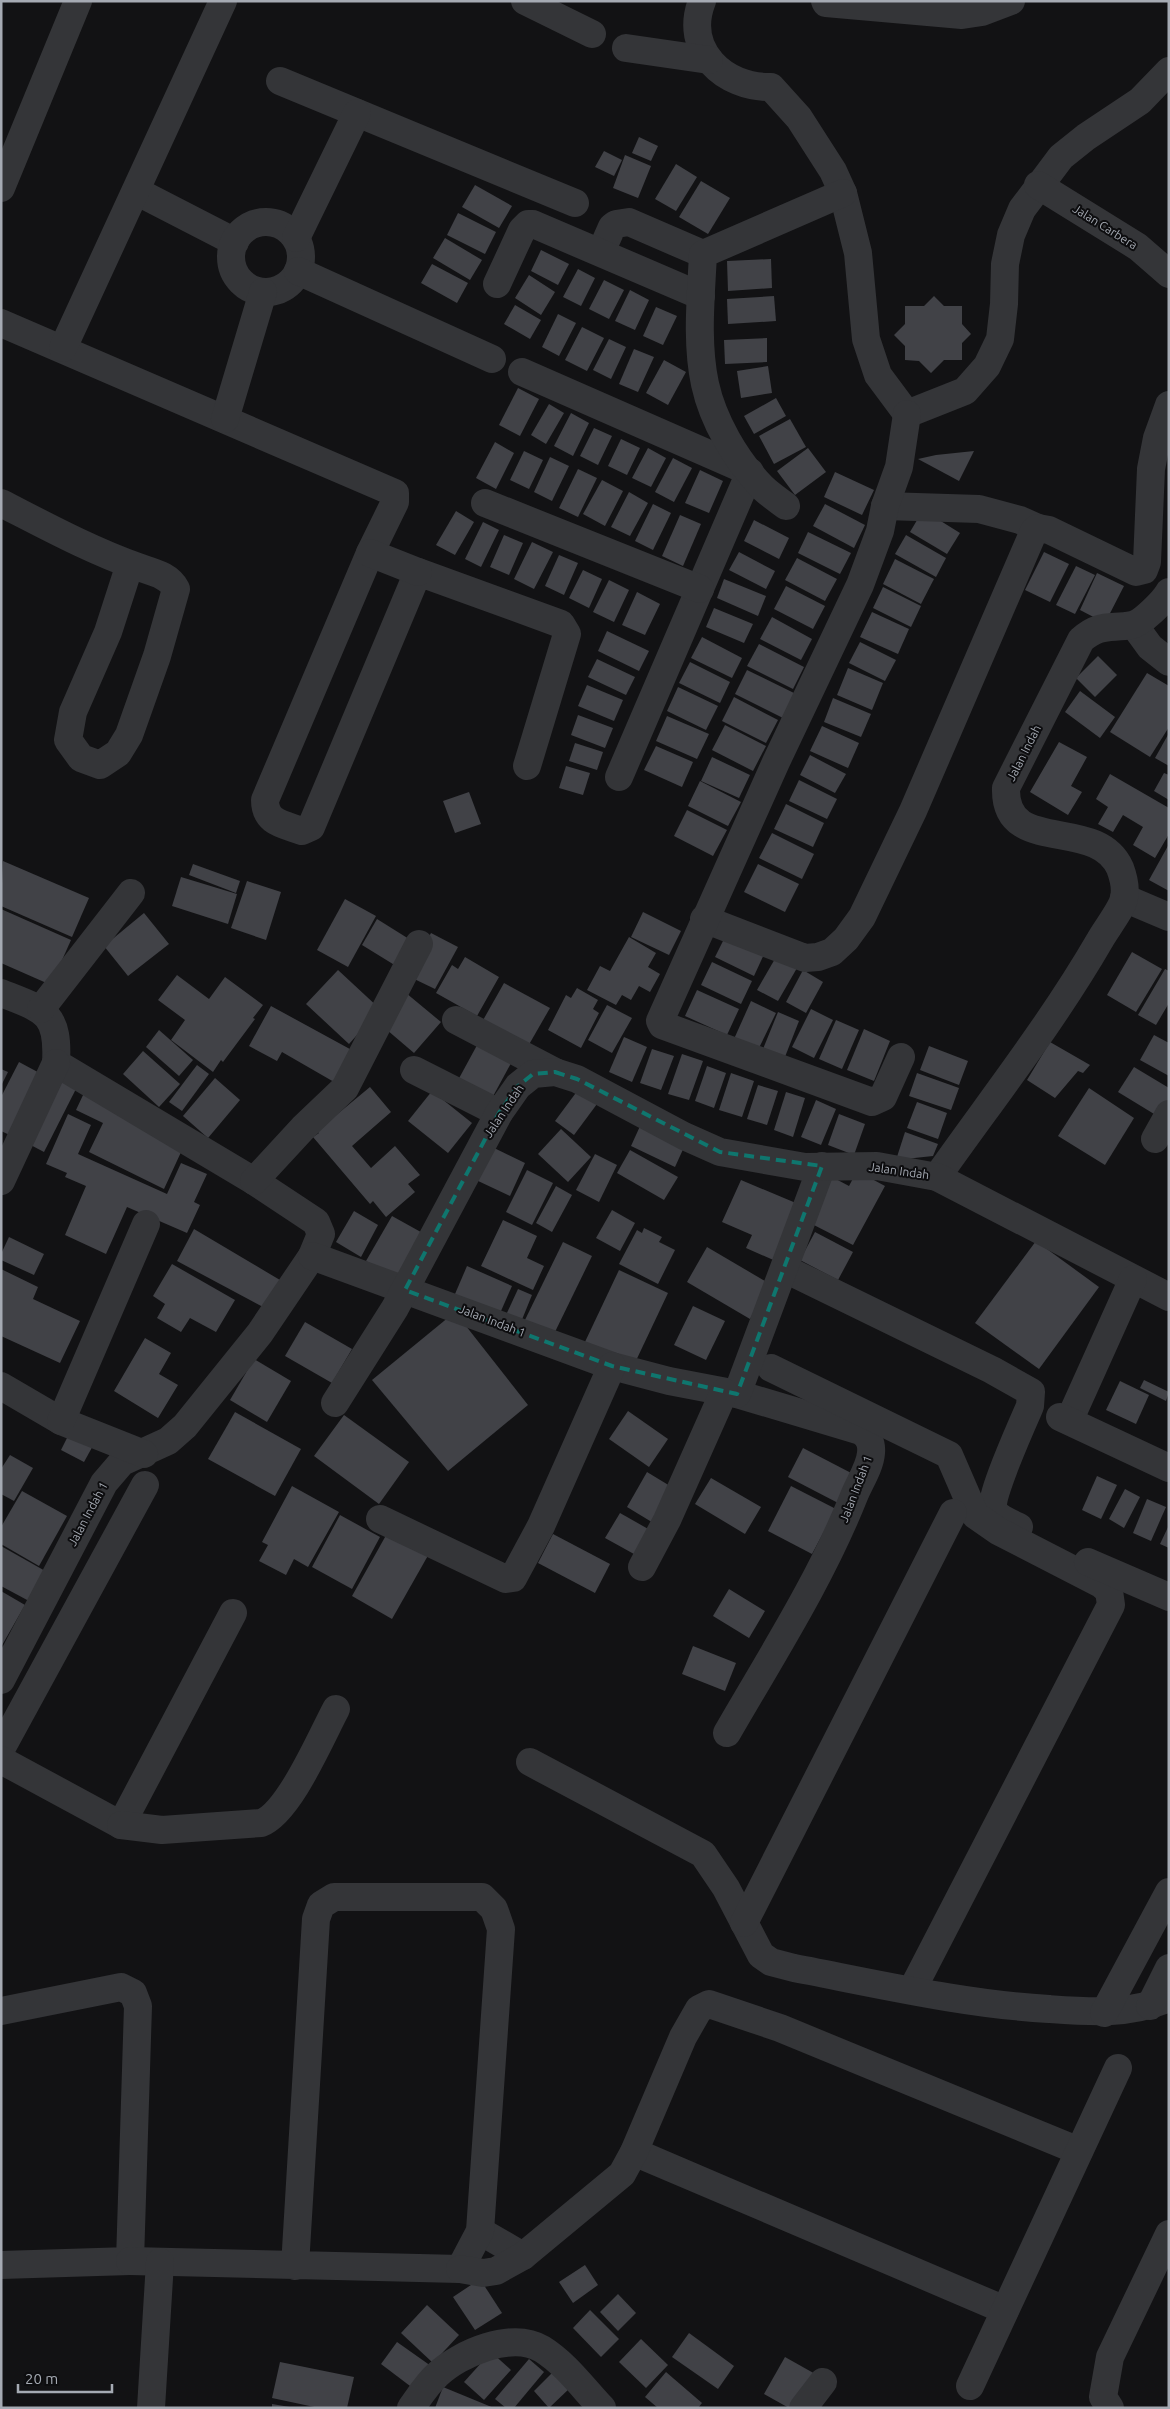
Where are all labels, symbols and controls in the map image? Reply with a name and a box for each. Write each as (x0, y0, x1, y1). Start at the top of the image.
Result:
street label: Jalan Carbera (1071, 202, 1140, 252)
street label: Jalan Indah (1004, 723, 1043, 783)
street label: Jalan Indah (481, 1082, 526, 1140)
street label: Jalan Indah (868, 1160, 930, 1181)
street label: Jalan Indah 1 (457, 1302, 527, 1339)
street label: Jalan Indah 1 (837, 1454, 874, 1524)
street label: Jalan Indah 1 (65, 1480, 110, 1548)
scale bar (18, 2362, 111, 2394)
text: 20 m (25, 2370, 58, 2387)

